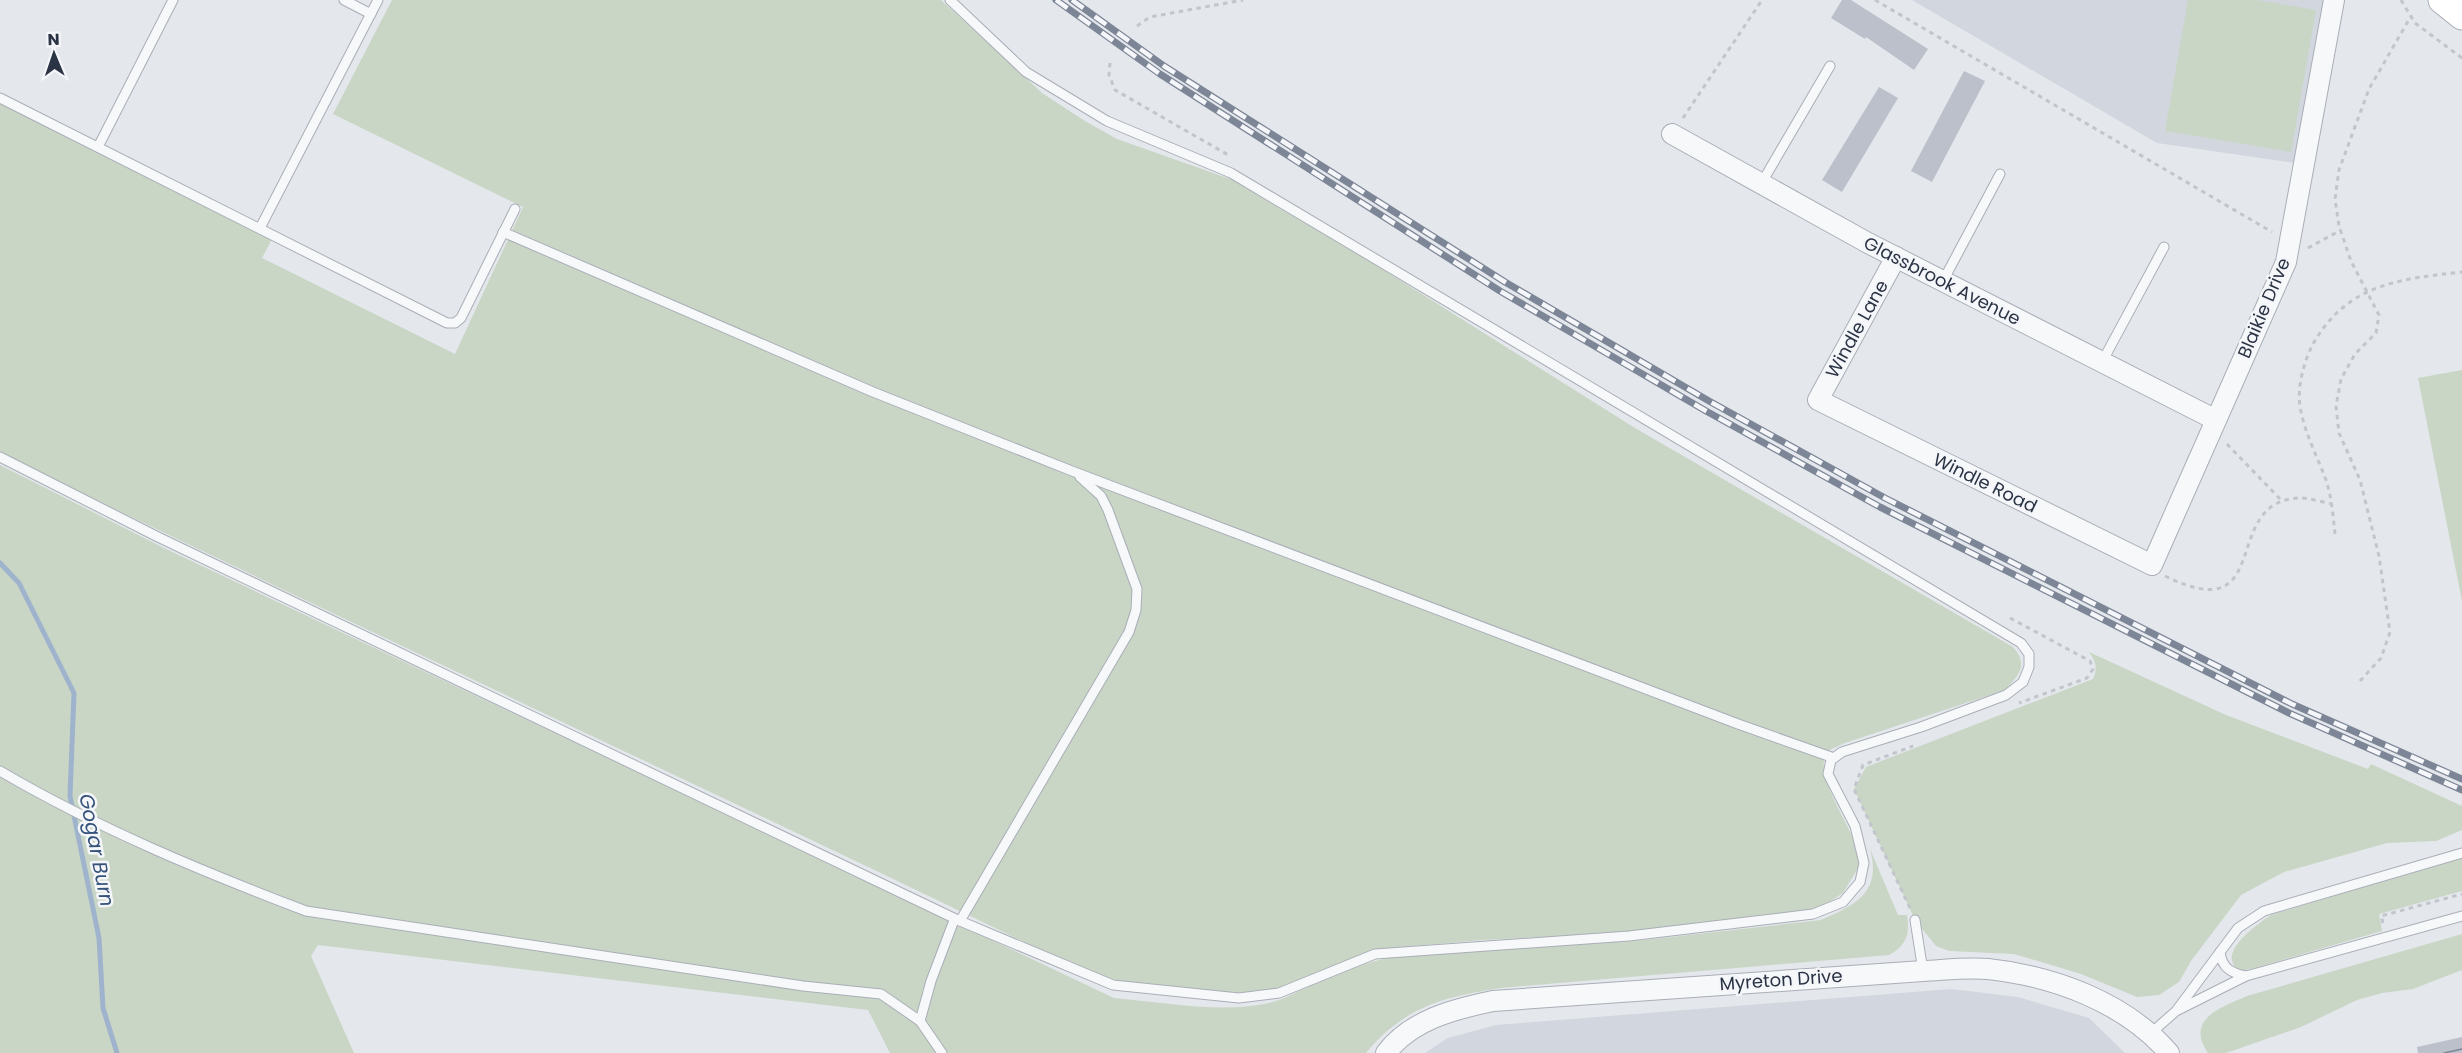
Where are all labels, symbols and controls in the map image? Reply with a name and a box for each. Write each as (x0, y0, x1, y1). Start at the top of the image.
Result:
north arrow (24, 24, 84, 84)
text: N (47, 28, 60, 51)
street label: Glassbrook Avenue (1859, 230, 2025, 331)
street label: Blaikie Drive (2231, 254, 2296, 362)
street label: Windle Lane (1819, 275, 1894, 382)
street label: Windle Road (1929, 447, 2041, 519)
water label: Gogar Burn (72, 791, 122, 909)
street label: Myreton Drive (1719, 963, 1843, 996)

